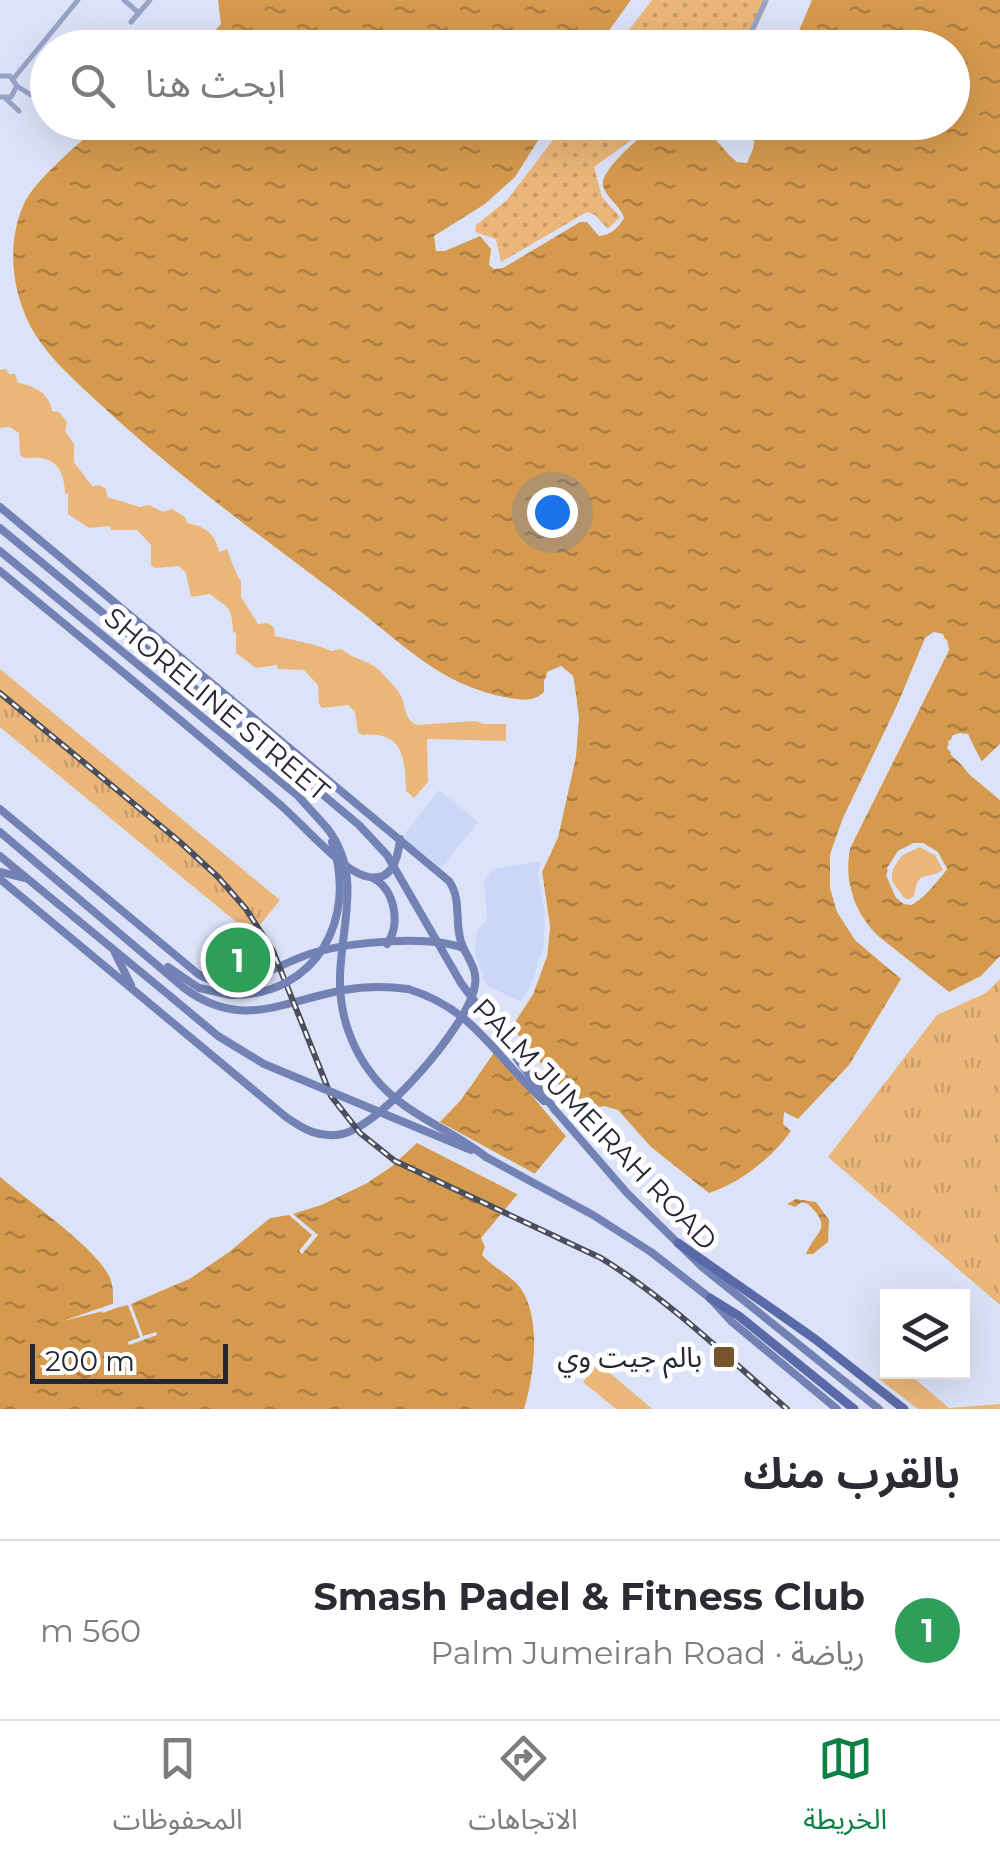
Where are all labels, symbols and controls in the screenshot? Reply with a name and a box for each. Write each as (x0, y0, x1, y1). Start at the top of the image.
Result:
search box (30, 30, 970, 140)
icon: search (65, 58, 120, 113)
text: ابحث هنا (145, 60, 286, 107)
your location (527, 487, 578, 538)
street label: SHORELINE STREET (98, 600, 336, 808)
pin: 1 (206, 922, 270, 998)
street label: PALM JUMEIRAH ROAD (466, 991, 724, 1257)
map controls (880, 1289, 970, 1379)
button: layers (880, 1289, 970, 1379)
scale bar (30, 1339, 228, 1384)
place label: بالم جيت وي (557, 1340, 702, 1379)
text: 200 m (45, 1344, 135, 1378)
marker: بالم جيت وي (711, 1344, 737, 1370)
text: بالقرب منك (743, 1447, 960, 1499)
text: Smash Padel & Fitness Club (314, 1573, 865, 1620)
text: 560 m (40, 1611, 141, 1650)
text: 1 (921, 1611, 934, 1650)
text: رياضة · Palm Jumeirah Road (430, 1633, 865, 1672)
tab: المحفوظات (113, 1731, 243, 1850)
tab: الاتجاهات (468, 1731, 578, 1850)
tab: الخريطة (803, 1731, 887, 1850)

